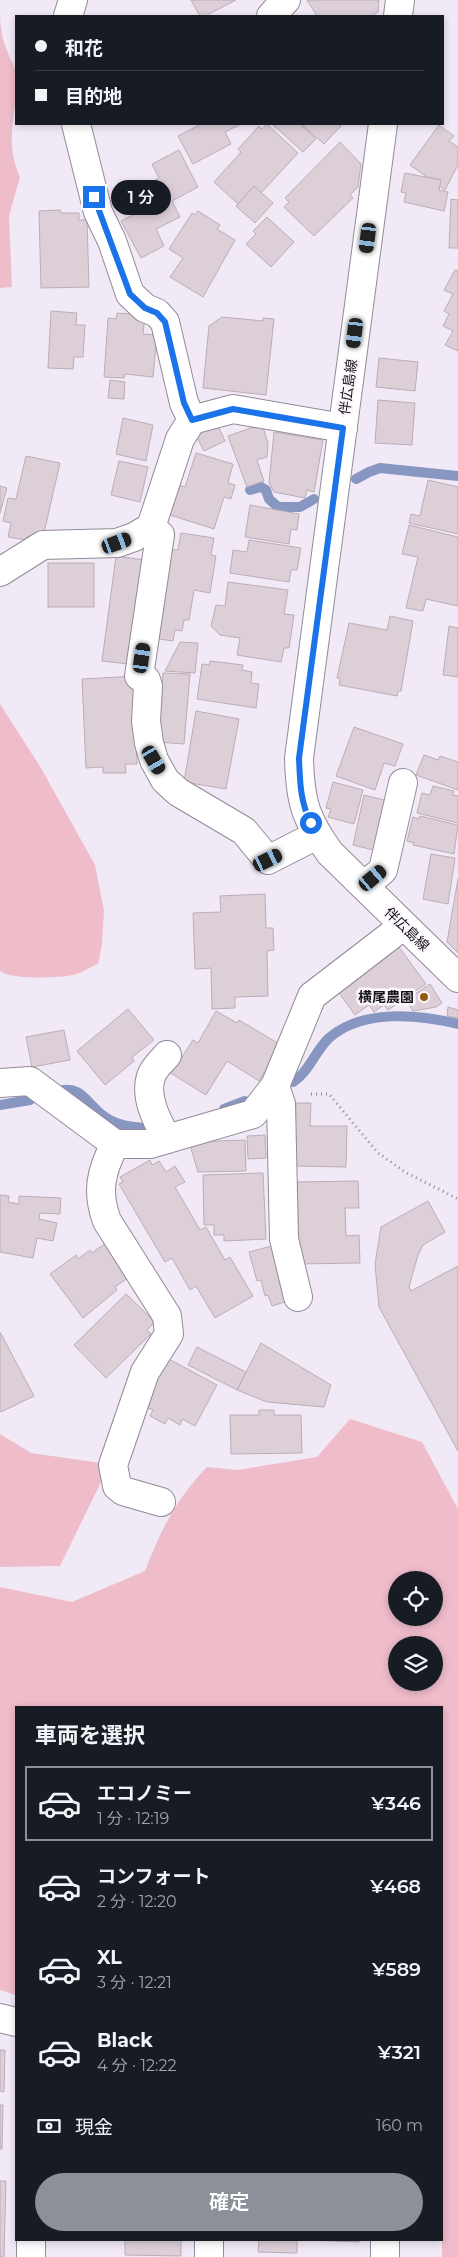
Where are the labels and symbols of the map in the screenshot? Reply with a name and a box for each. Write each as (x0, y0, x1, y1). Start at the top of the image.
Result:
callout: 1 分 (112, 180, 172, 214)
route end (83, 186, 105, 208)
car (358, 222, 377, 254)
car (345, 317, 364, 349)
street label: 伴広島線 (335, 358, 361, 416)
car (100, 531, 133, 555)
car (132, 642, 151, 674)
car (140, 743, 167, 777)
route start (300, 812, 322, 834)
car (251, 847, 284, 873)
car (356, 863, 389, 893)
street label: 伴広島線 (381, 903, 433, 955)
place label: 横尾農園 (358, 988, 414, 1006)
marker: 横尾農園 (418, 991, 430, 1003)

